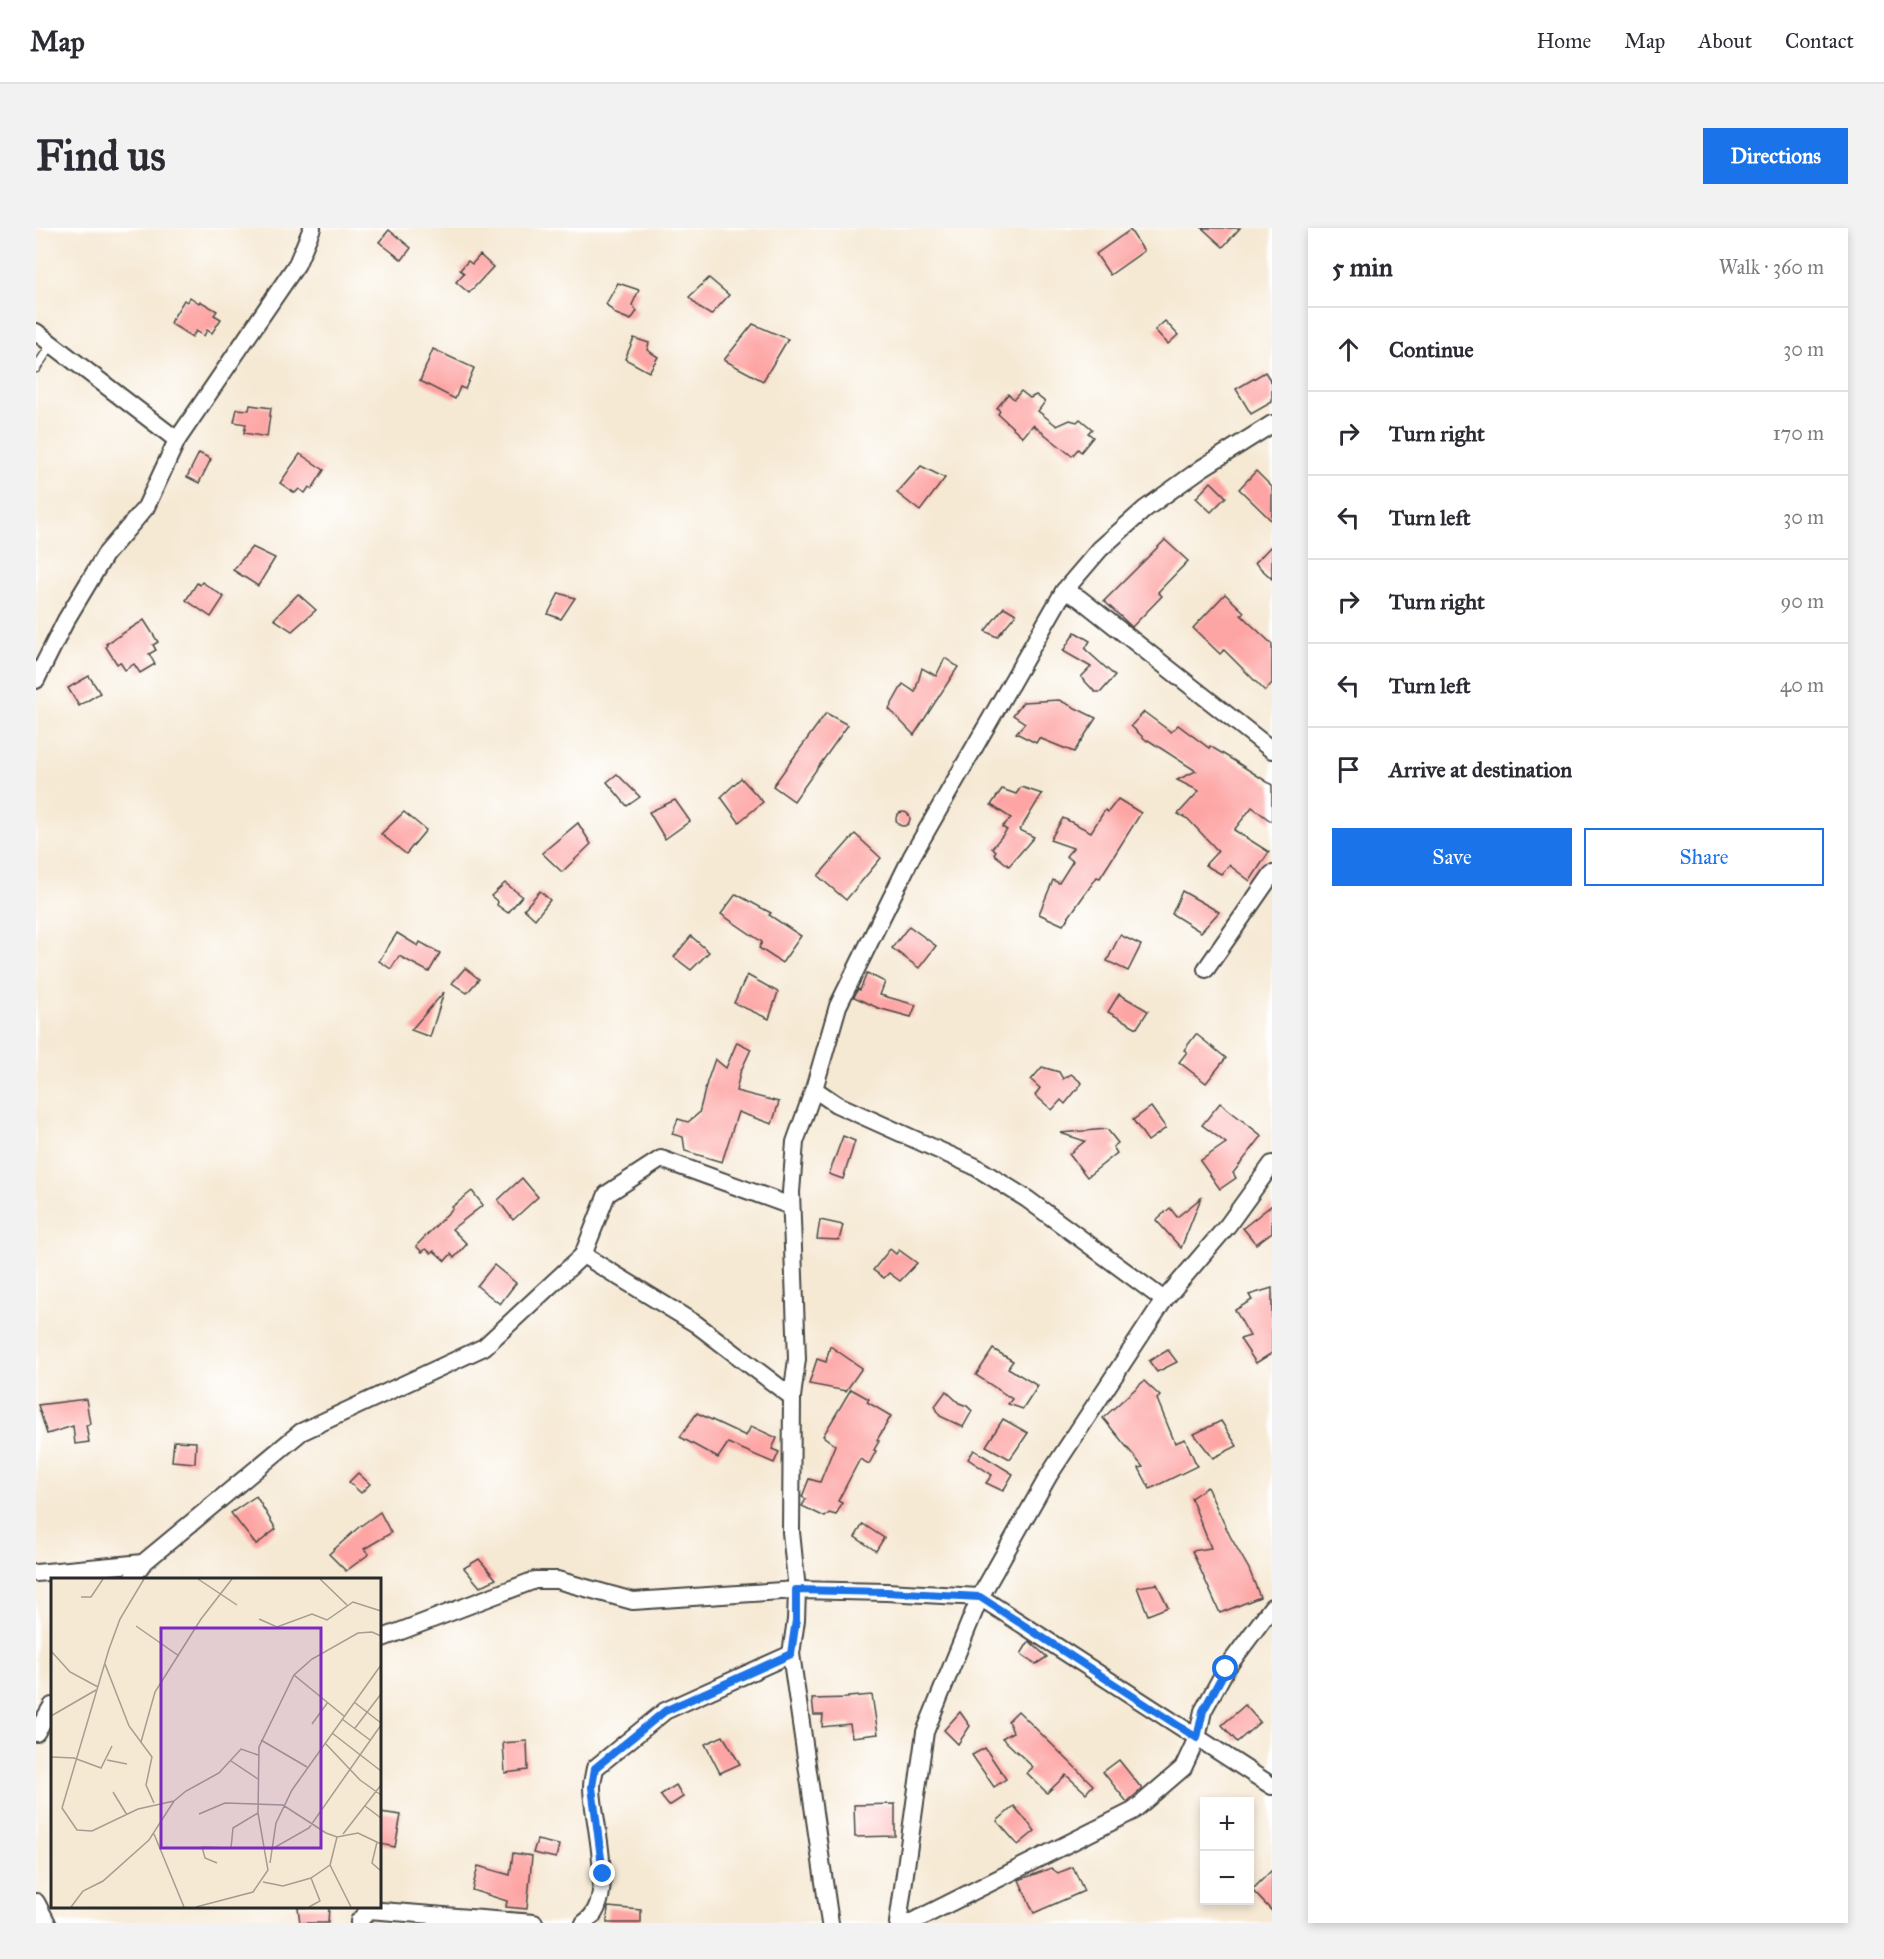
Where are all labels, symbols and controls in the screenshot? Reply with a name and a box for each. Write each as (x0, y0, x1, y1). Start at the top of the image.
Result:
text: Map (30, 24, 85, 59)
text: Home (1536, 28, 1591, 54)
text: Map (1624, 28, 1665, 54)
text: About (1698, 28, 1752, 54)
text: Contact (1785, 28, 1854, 54)
button: Directions (1703, 128, 1848, 184)
text: Find us (36, 130, 166, 182)
text: 5 min (1332, 251, 1393, 283)
text: Walk · 360 m (1719, 255, 1824, 279)
icon: ahead (1332, 333, 1365, 366)
text: Continue (1389, 336, 1474, 363)
text: 30 m (1783, 337, 1824, 361)
icon: right (1332, 417, 1365, 450)
text: Turn right (1389, 420, 1485, 447)
text: 170 m (1773, 421, 1824, 445)
icon: left (1332, 501, 1365, 534)
text: Turn left (1389, 504, 1471, 531)
text: 30 m (1783, 505, 1824, 529)
icon: right (1332, 585, 1365, 618)
text: Turn right (1389, 588, 1485, 615)
text: 90 m (1781, 589, 1824, 613)
icon: left (1332, 669, 1365, 702)
text: Turn left (1389, 672, 1471, 699)
text: 40 m (1780, 673, 1824, 697)
icon: arrive (1332, 753, 1365, 786)
text: Arrive at destination (1389, 756, 1572, 783)
button: Save (1332, 828, 1572, 886)
button: Share (1584, 828, 1824, 886)
inset map (51, 1578, 381, 1908)
route start (1212, 1655, 1238, 1681)
map controls (1200, 1797, 1254, 1905)
button: + (1200, 1797, 1254, 1851)
button: − (1200, 1851, 1254, 1905)
route end (589, 1860, 615, 1886)

